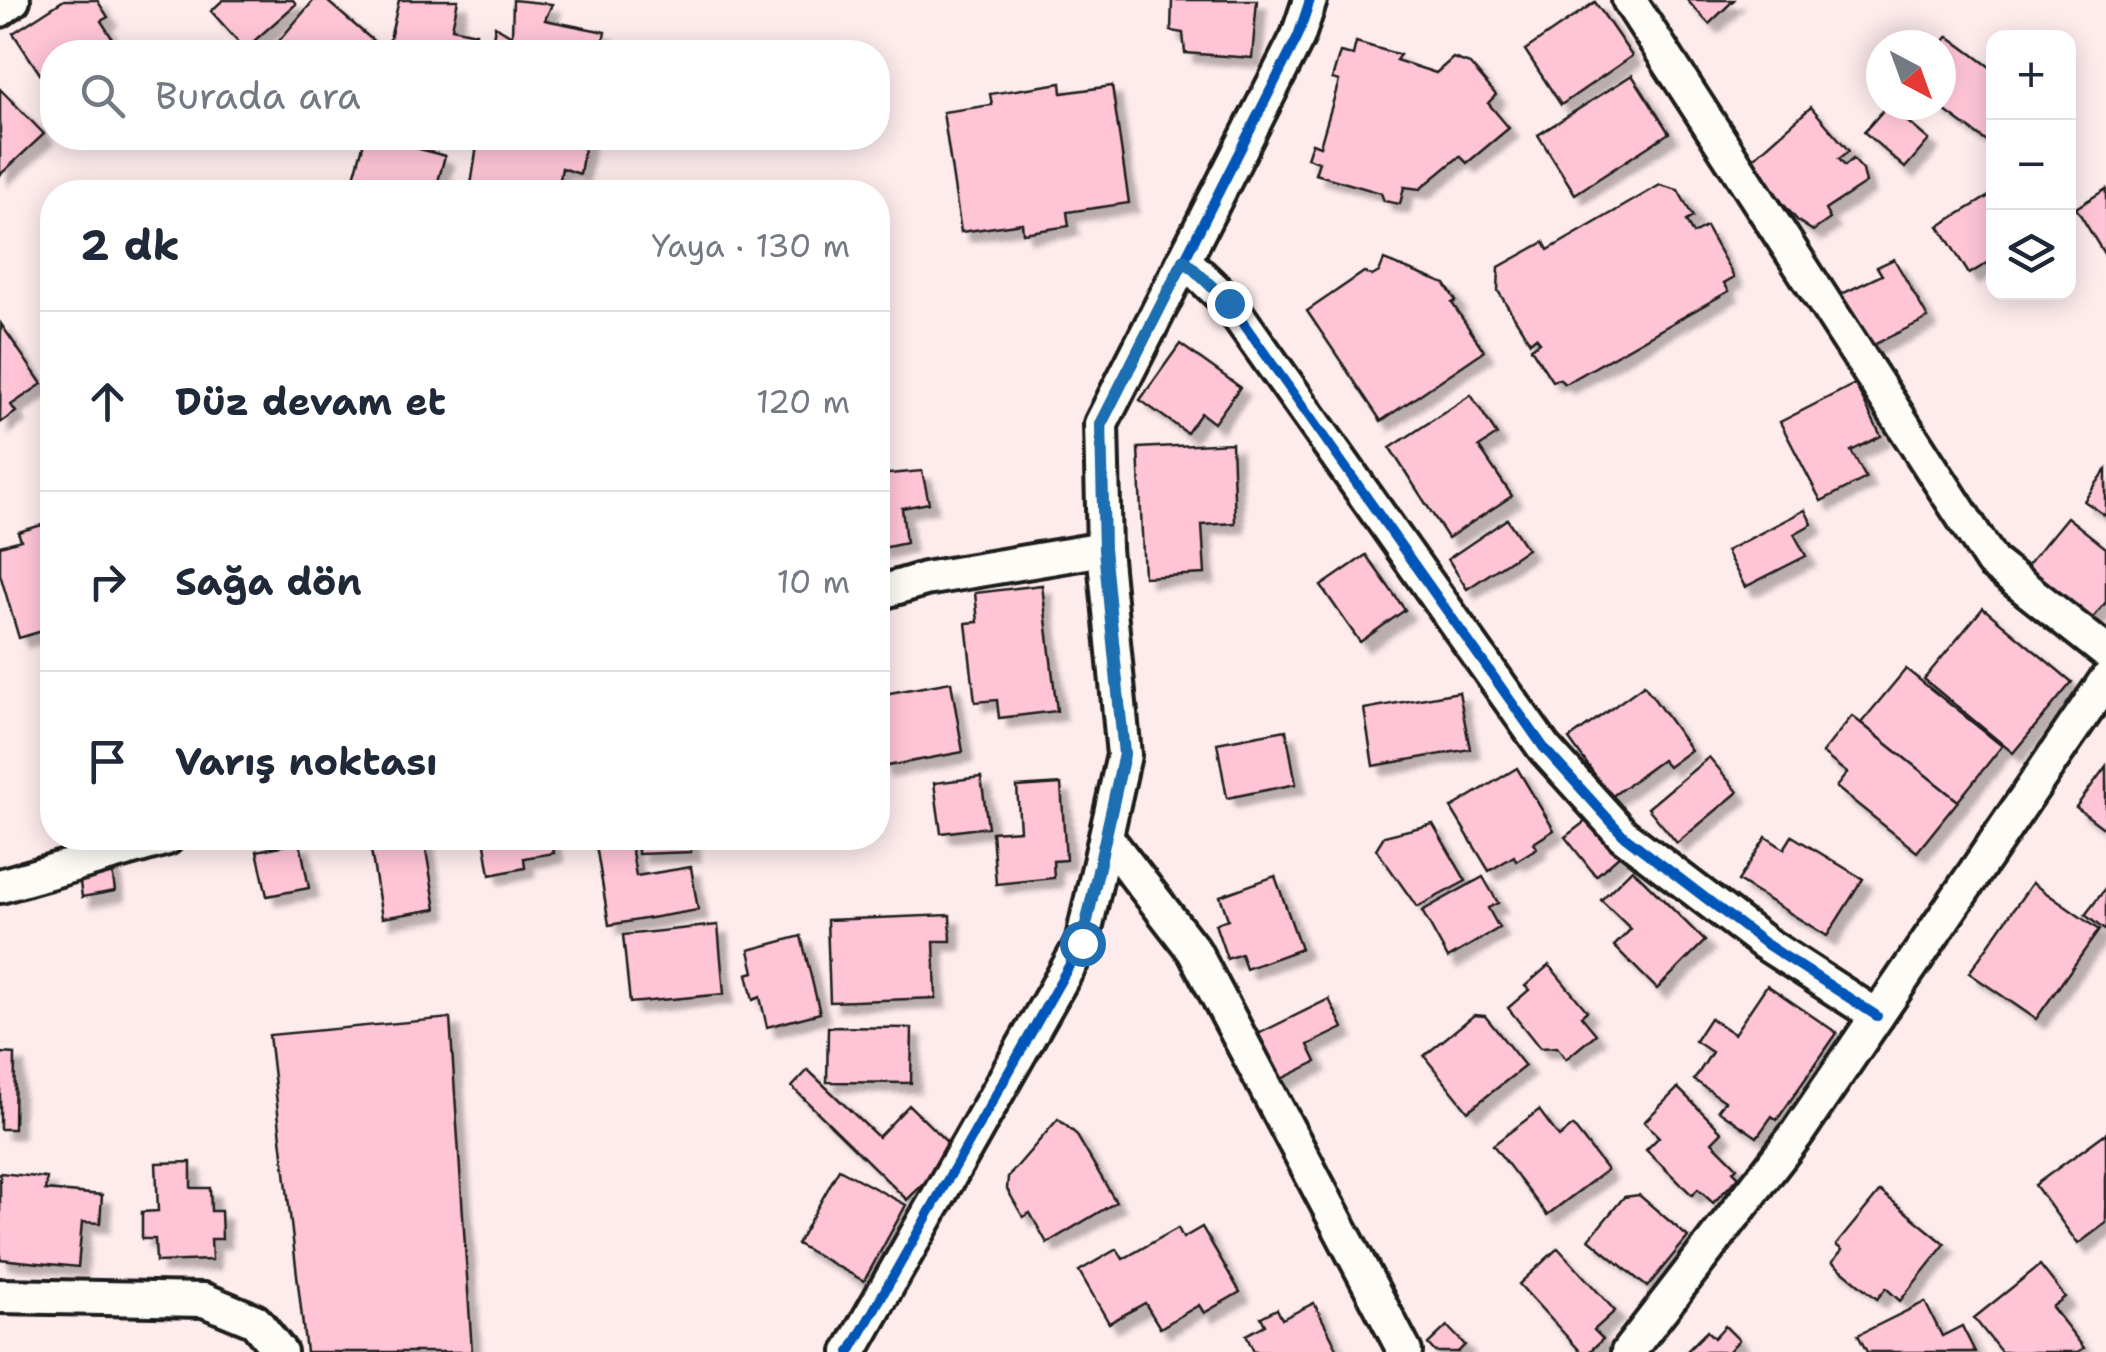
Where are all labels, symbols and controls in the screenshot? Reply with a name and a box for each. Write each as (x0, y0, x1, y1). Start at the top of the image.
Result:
north arrow (1866, 30, 1956, 120)
map controls (1986, 30, 2076, 300)
button: + (1986, 30, 2076, 120)
search box (40, 40, 890, 150)
icon: search (75, 68, 130, 123)
text: Burada ara (155, 70, 361, 121)
button: − (1986, 120, 2076, 210)
button: layers (1986, 210, 2076, 300)
text: 2 dk (80, 217, 180, 273)
text: Yaya · 130 m (652, 224, 850, 267)
route end (1207, 281, 1253, 327)
icon: ahead (80, 374, 135, 429)
text: Düz devam et (175, 376, 446, 427)
text: 120 m (756, 380, 850, 423)
icon: right (80, 554, 135, 609)
text: Sağa dön (175, 556, 362, 607)
text: 10 m (777, 560, 850, 603)
icon: arrive (80, 734, 135, 789)
text: Varış noktası (175, 736, 438, 787)
route start (1060, 921, 1106, 967)

